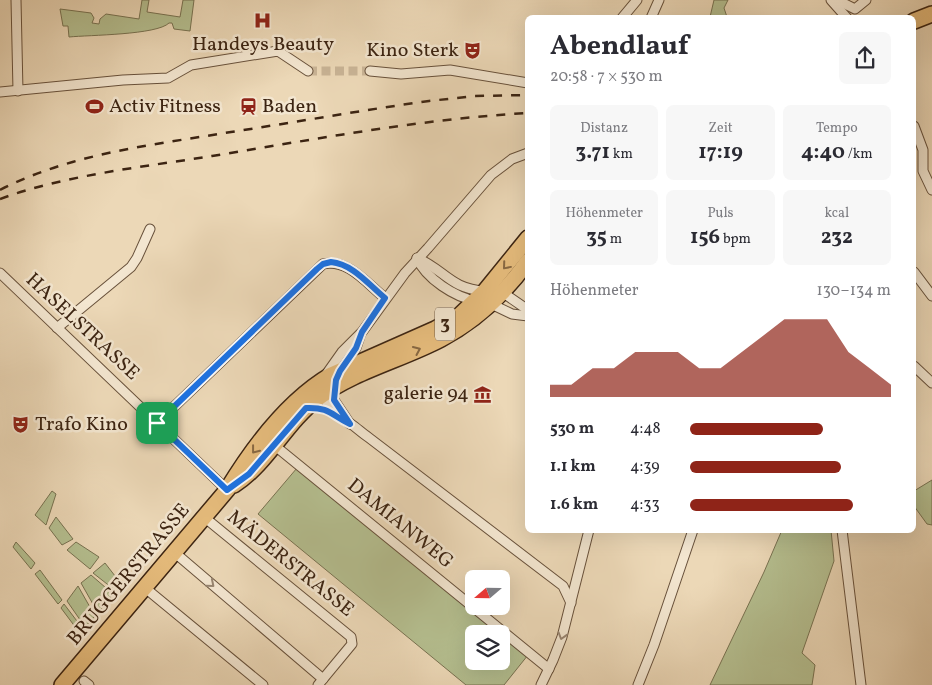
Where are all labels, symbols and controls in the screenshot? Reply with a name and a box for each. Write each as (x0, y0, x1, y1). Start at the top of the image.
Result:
hospital icon: Handeys Beauty (253, 11, 273, 31)
text: Abendlauf (550, 27, 689, 66)
place label: Handeys Beauty (192, 31, 334, 59)
button: share (839, 32, 891, 84)
place label: Kino Sterk (366, 37, 459, 65)
theatre icon: Kino Sterk (463, 41, 483, 61)
text: 20:58 · 7 × 530 m (550, 66, 663, 88)
place label: Activ Fitness (109, 93, 221, 121)
place label: Baden (262, 93, 317, 121)
sports icon: Activ Fitness (85, 97, 105, 117)
station icon: Baden (238, 97, 258, 117)
text: Distanz (580, 119, 628, 138)
text: Zeit (708, 119, 733, 138)
text: Tempo (816, 119, 858, 138)
text: 3.71 (575, 138, 610, 167)
text: 17:19 (698, 138, 743, 167)
text: 4:40 (801, 138, 845, 167)
text: km (610, 145, 633, 164)
text: /km (845, 145, 873, 164)
text: Höhenmeter (565, 204, 643, 223)
text: Puls (707, 204, 734, 223)
text: kcal (824, 204, 849, 223)
text: 35 (586, 223, 607, 252)
text: 156 (690, 223, 720, 252)
text: 232 (821, 223, 853, 252)
text: m (607, 230, 622, 249)
text: bpm (720, 230, 751, 249)
one-way arrow (502, 261, 511, 270)
street label: HASELSTRASSE (19, 267, 145, 387)
text: Höhenmeter (550, 280, 639, 302)
text: 130–134 m (816, 280, 891, 302)
road number: 3 (435, 308, 455, 340)
one-way arrow (412, 345, 421, 356)
place label: galerie 94 (384, 380, 469, 408)
museum icon: galerie 94 (473, 384, 493, 404)
pin (136, 402, 178, 444)
icon: arrive (143, 409, 171, 437)
place label: Trafo Kino (35, 411, 128, 439)
theatre icon: Trafo Kino (11, 415, 31, 435)
text: 530 m (550, 418, 594, 440)
text: 4:48 (630, 418, 661, 440)
one-way arrow (252, 444, 261, 454)
text: 1.1 km (550, 456, 596, 478)
text: 4:39 (630, 456, 660, 478)
street label: DAMIANWEG (341, 472, 459, 576)
text: 1.6 km (550, 494, 598, 516)
text: 4:33 (630, 494, 660, 516)
street label: BRUGGERSTRASSE (61, 498, 197, 652)
street label: MÄDERSTRASSE (220, 504, 360, 624)
north arrow (465, 570, 510, 615)
map controls (465, 570, 510, 670)
one-way arrow (206, 578, 215, 587)
button: layers (465, 625, 510, 670)
one-way arrow (557, 632, 567, 640)

